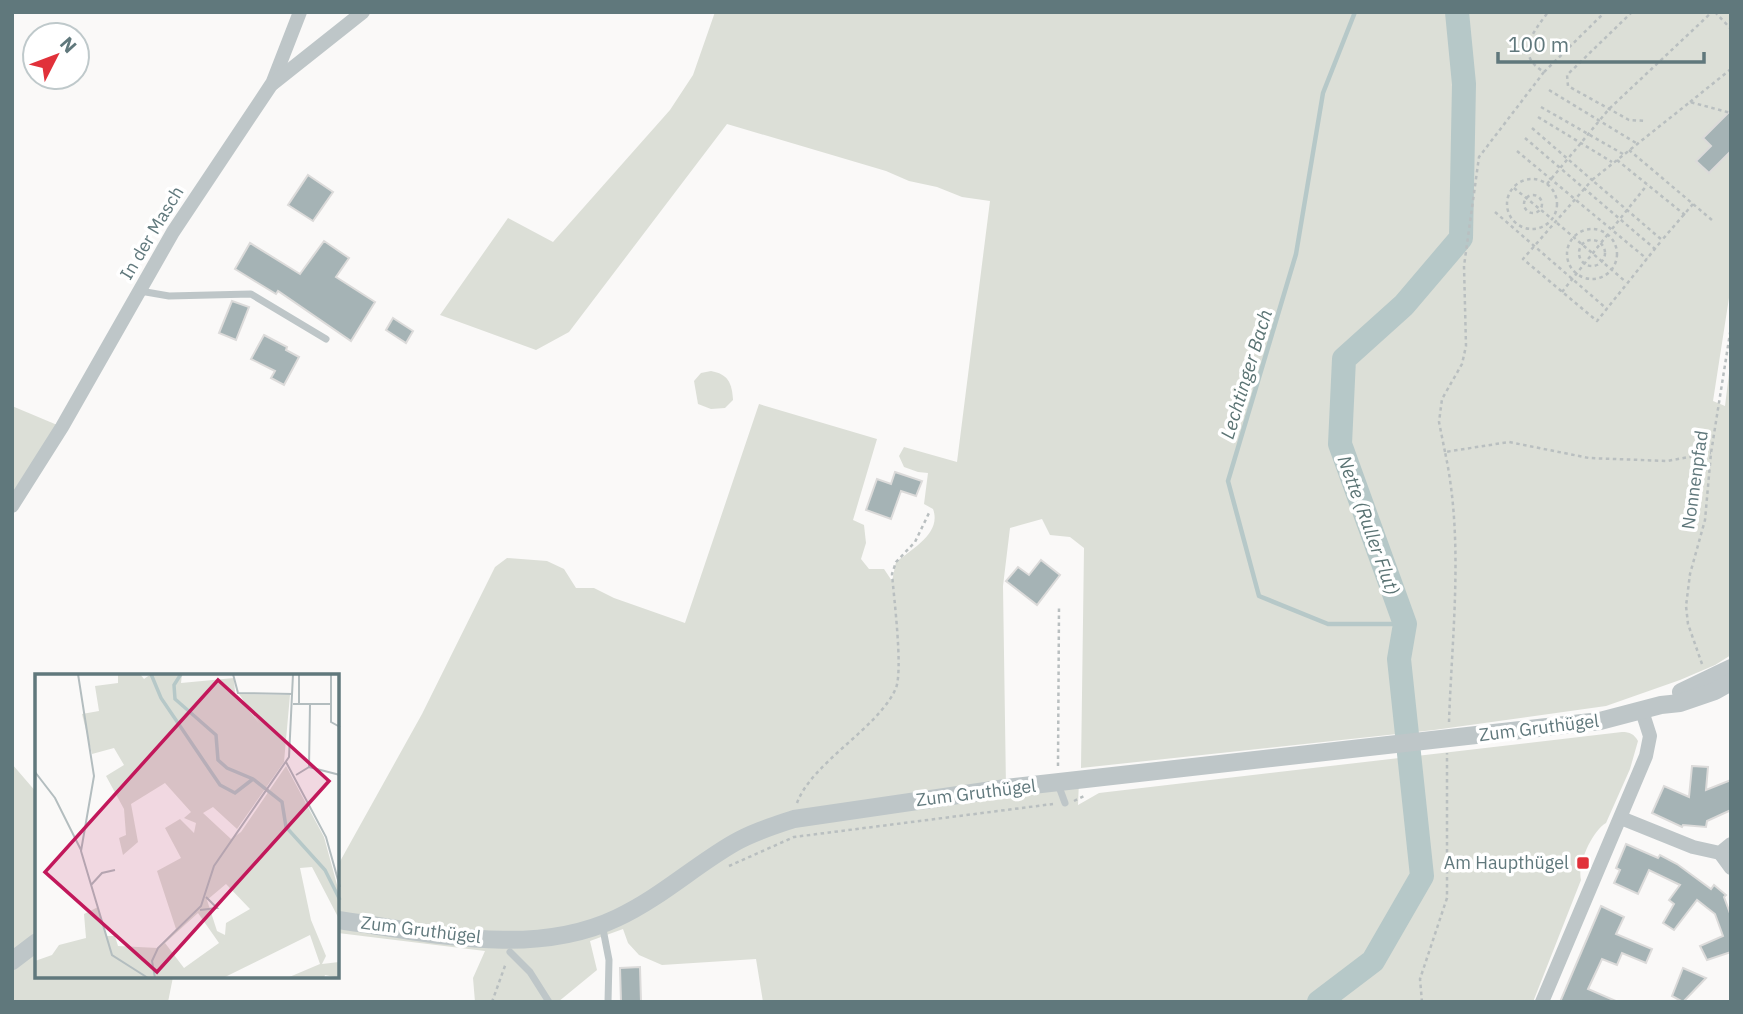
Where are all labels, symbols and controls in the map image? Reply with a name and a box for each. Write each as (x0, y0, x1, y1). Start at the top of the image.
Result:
north arrow (21, 21, 91, 91)
scale bar (1498, 21, 1704, 65)
text: 100 m (1508, 30, 1569, 58)
text: N (55, 31, 82, 58)
street label: In der Masch (115, 182, 189, 284)
water label: Lechtinger Bach (1215, 306, 1277, 442)
street label: Nonnenpfad (1676, 429, 1713, 531)
water label: Nette (Ruller Flut) (1333, 452, 1405, 598)
inset map (35, 674, 340, 979)
street label: Zum Gruthügel (1478, 709, 1600, 746)
street label: Zum Gruthügel (915, 774, 1037, 811)
place label: Am Haupthügel (1444, 851, 1569, 874)
marker: Am Haupthügel (1575, 855, 1591, 871)
street label: Zum Gruthügel (360, 911, 483, 948)

